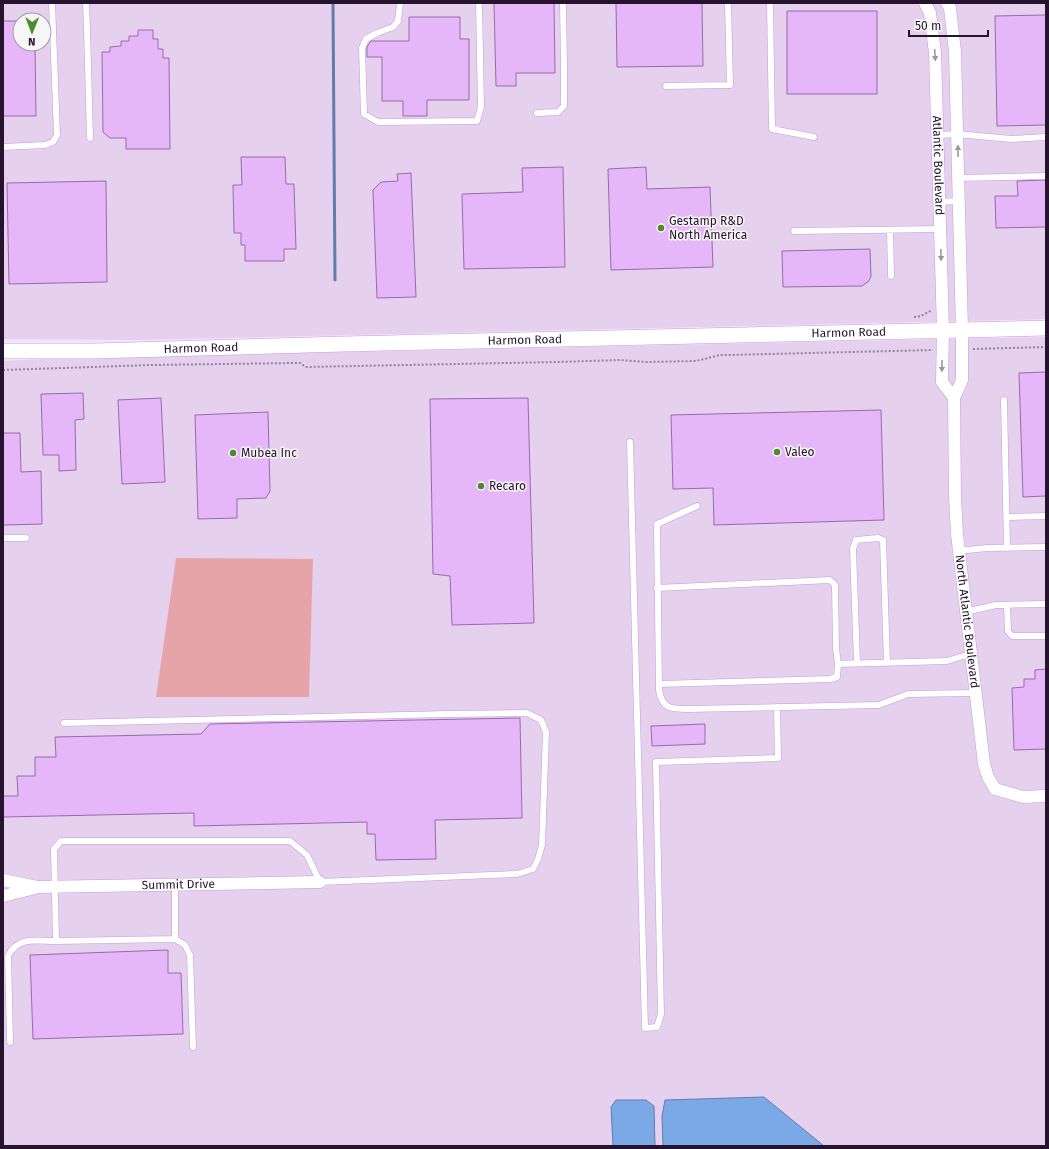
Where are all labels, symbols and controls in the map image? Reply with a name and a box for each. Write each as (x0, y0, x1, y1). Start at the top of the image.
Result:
north arrow (12, 12, 52, 52)
scale bar (909, 12, 988, 38)
text: 50 m (915, 19, 941, 33)
text: N (28, 35, 36, 48)
one-way arrow (931, 49, 938, 61)
street label: Atlantic Boulevard (930, 115, 947, 216)
one-way arrow (954, 145, 961, 157)
place label: Gestamp R&D North America (669, 214, 747, 242)
marker: Gestamp R&D North America (656, 223, 666, 233)
one-way arrow (937, 249, 944, 261)
street label: Harmon Road (811, 325, 886, 340)
street label: Harmon Road (487, 332, 562, 348)
street label: Harmon Road (163, 340, 238, 356)
one-way arrow (939, 360, 945, 373)
place label: Valeo (785, 445, 815, 459)
place label: Mubea Inc (241, 446, 297, 460)
marker: Valeo (772, 447, 782, 457)
marker: Mubea Inc (228, 448, 238, 458)
place label: Recaro (489, 479, 526, 493)
marker: Recaro (476, 481, 486, 491)
street label: North Atlantic Boulevard (952, 554, 982, 689)
street label: Summit Drive (142, 877, 215, 892)

